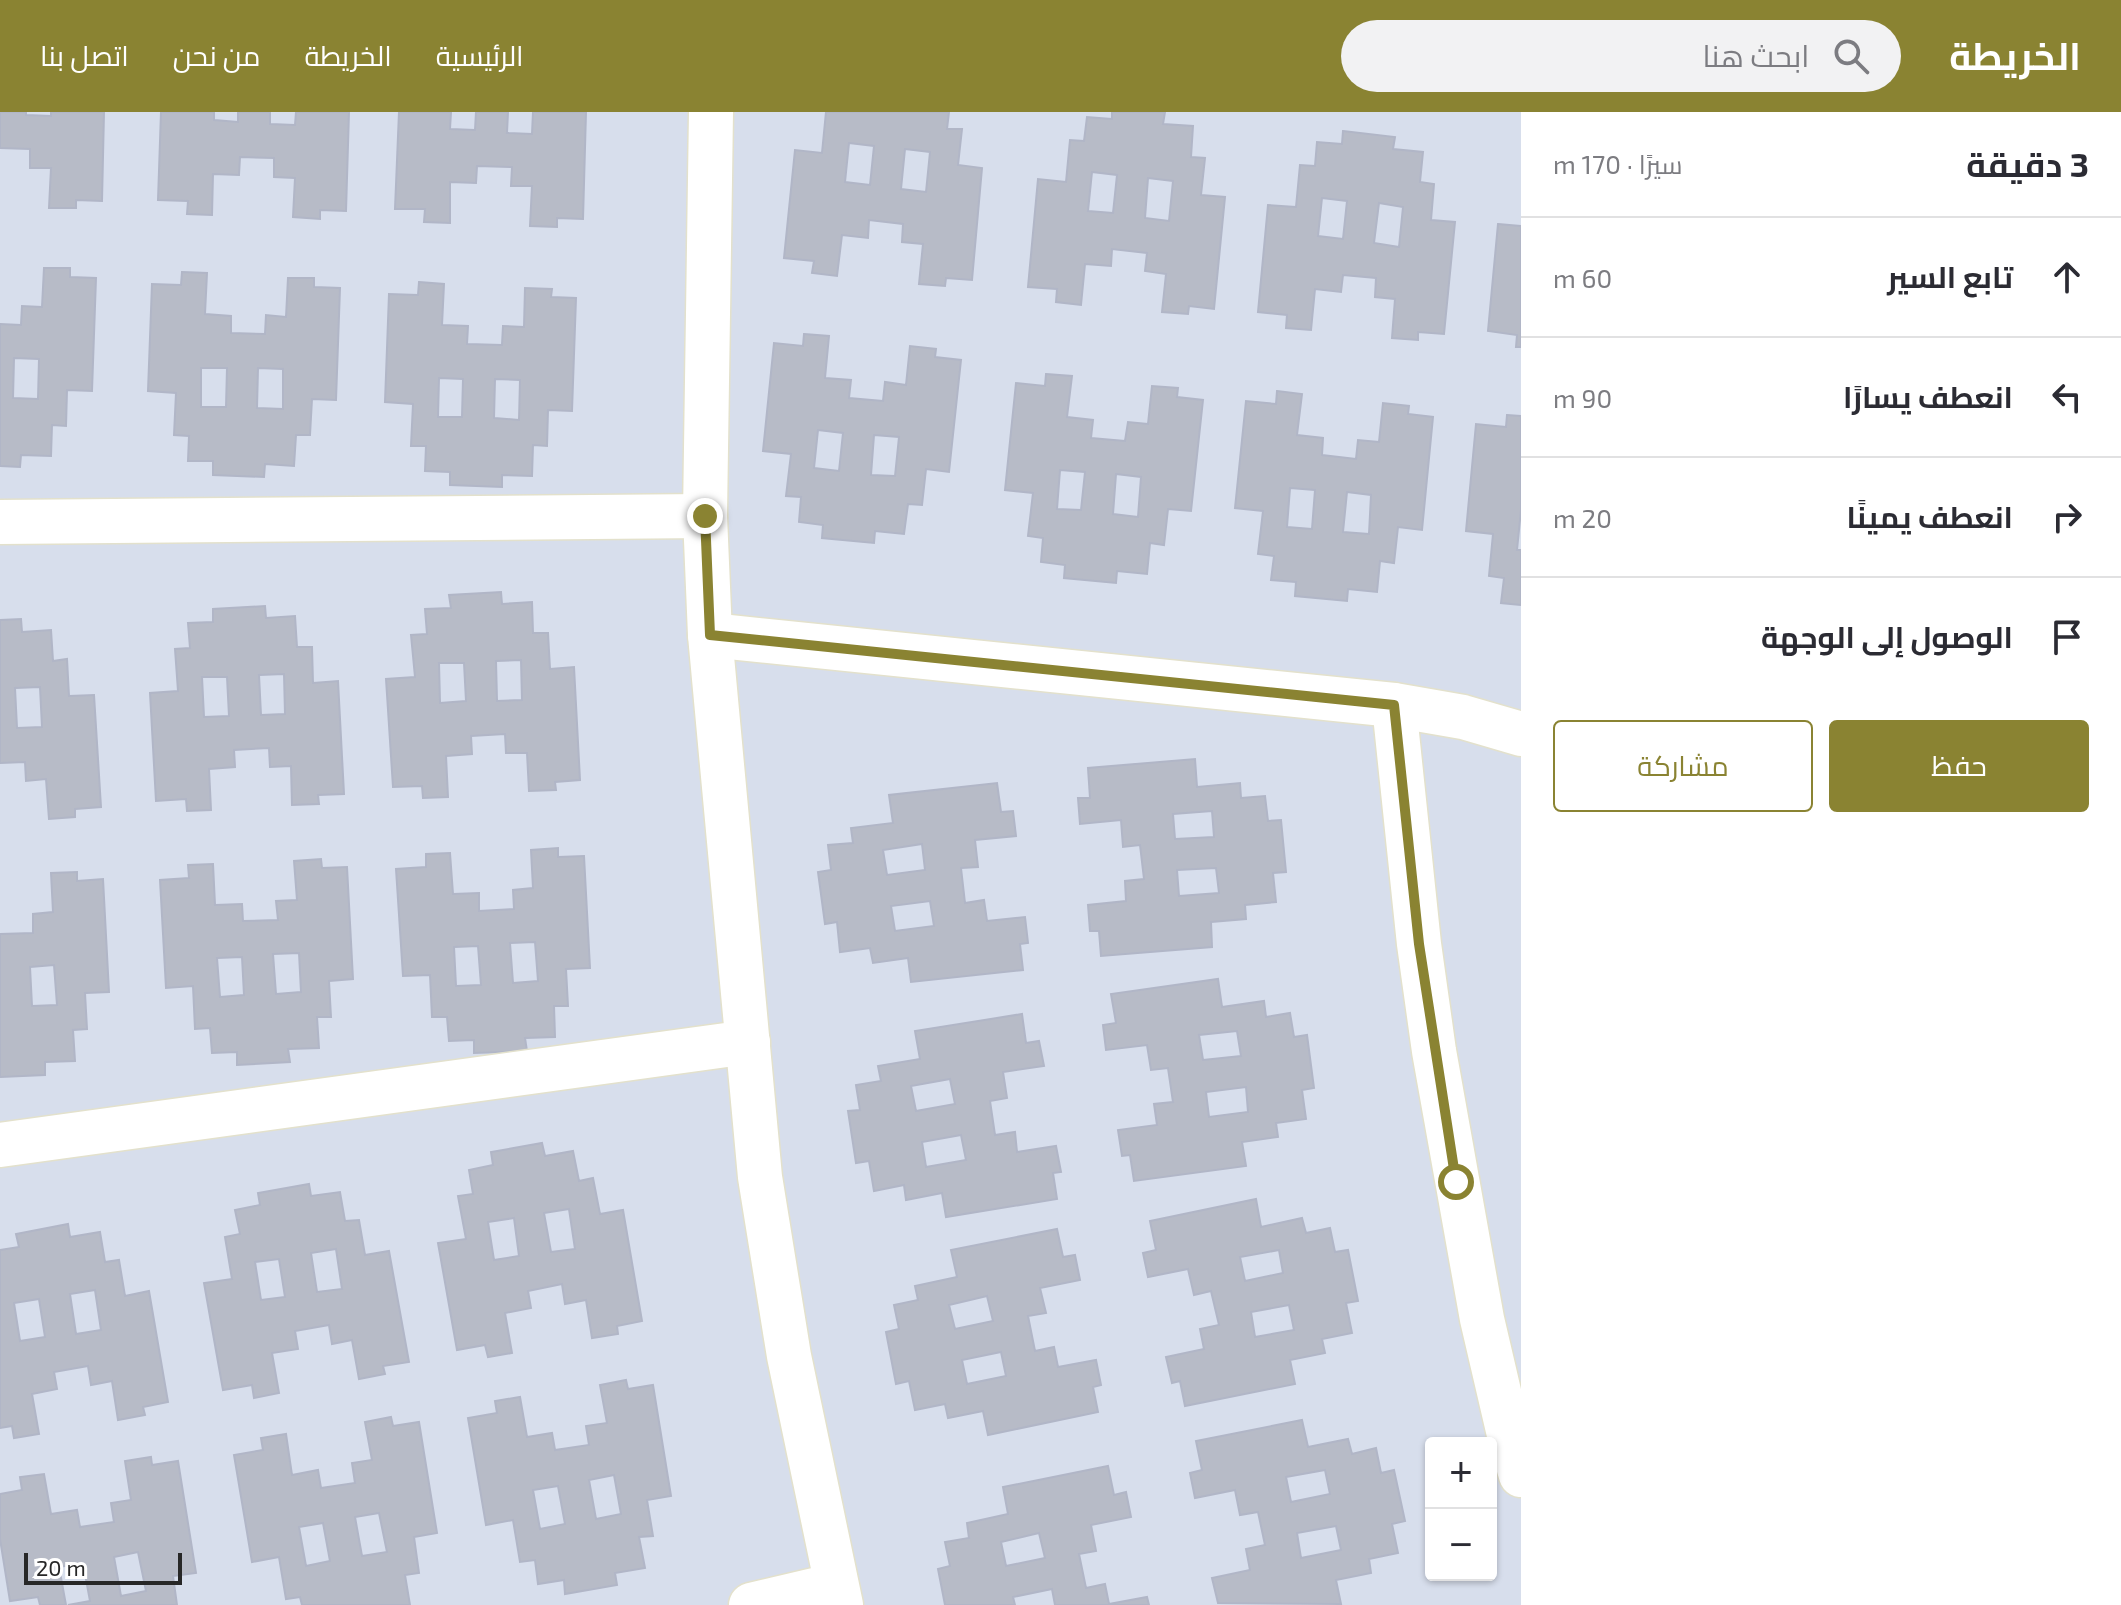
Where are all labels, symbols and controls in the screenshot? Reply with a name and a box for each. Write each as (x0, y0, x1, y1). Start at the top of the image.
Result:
search box (1341, 20, 1901, 92)
text: الخريطة (1949, 32, 2081, 78)
icon: search (1829, 34, 1873, 78)
text: ابحث هنا (1702, 37, 1809, 73)
text: اتصل بنا (40, 38, 129, 72)
text: من نحن (173, 38, 260, 72)
text: الخريطة (304, 38, 392, 72)
text: الرئيسية (436, 38, 524, 72)
text: 3 دقيقة (1966, 143, 2089, 184)
text: سيرًا · 170 m (1553, 148, 1683, 179)
icon: ahead (2045, 255, 2089, 299)
text: تابع السير (1887, 258, 2013, 294)
text: 60 m (1553, 262, 1612, 293)
icon: left (2045, 375, 2089, 419)
text: انعطف يسارًا (1843, 378, 2013, 414)
text: 90 m (1553, 382, 1612, 413)
icon: right (2045, 495, 2089, 539)
route end (687, 498, 723, 534)
text: انعطف يمينًا (1847, 498, 2013, 534)
text: 20 m (1553, 502, 1612, 533)
icon: arrive (2045, 615, 2089, 659)
text: الوصول إلى الوجهة (1761, 618, 2013, 654)
button: مشاركة (1553, 720, 1813, 812)
button: حفظ (1829, 720, 2089, 812)
route start (1438, 1164, 1474, 1200)
map controls (1425, 1437, 1497, 1581)
button: + (1425, 1437, 1497, 1509)
button: − (1425, 1509, 1497, 1581)
scale bar (24, 1549, 182, 1585)
text: 20 m (36, 1554, 86, 1580)

